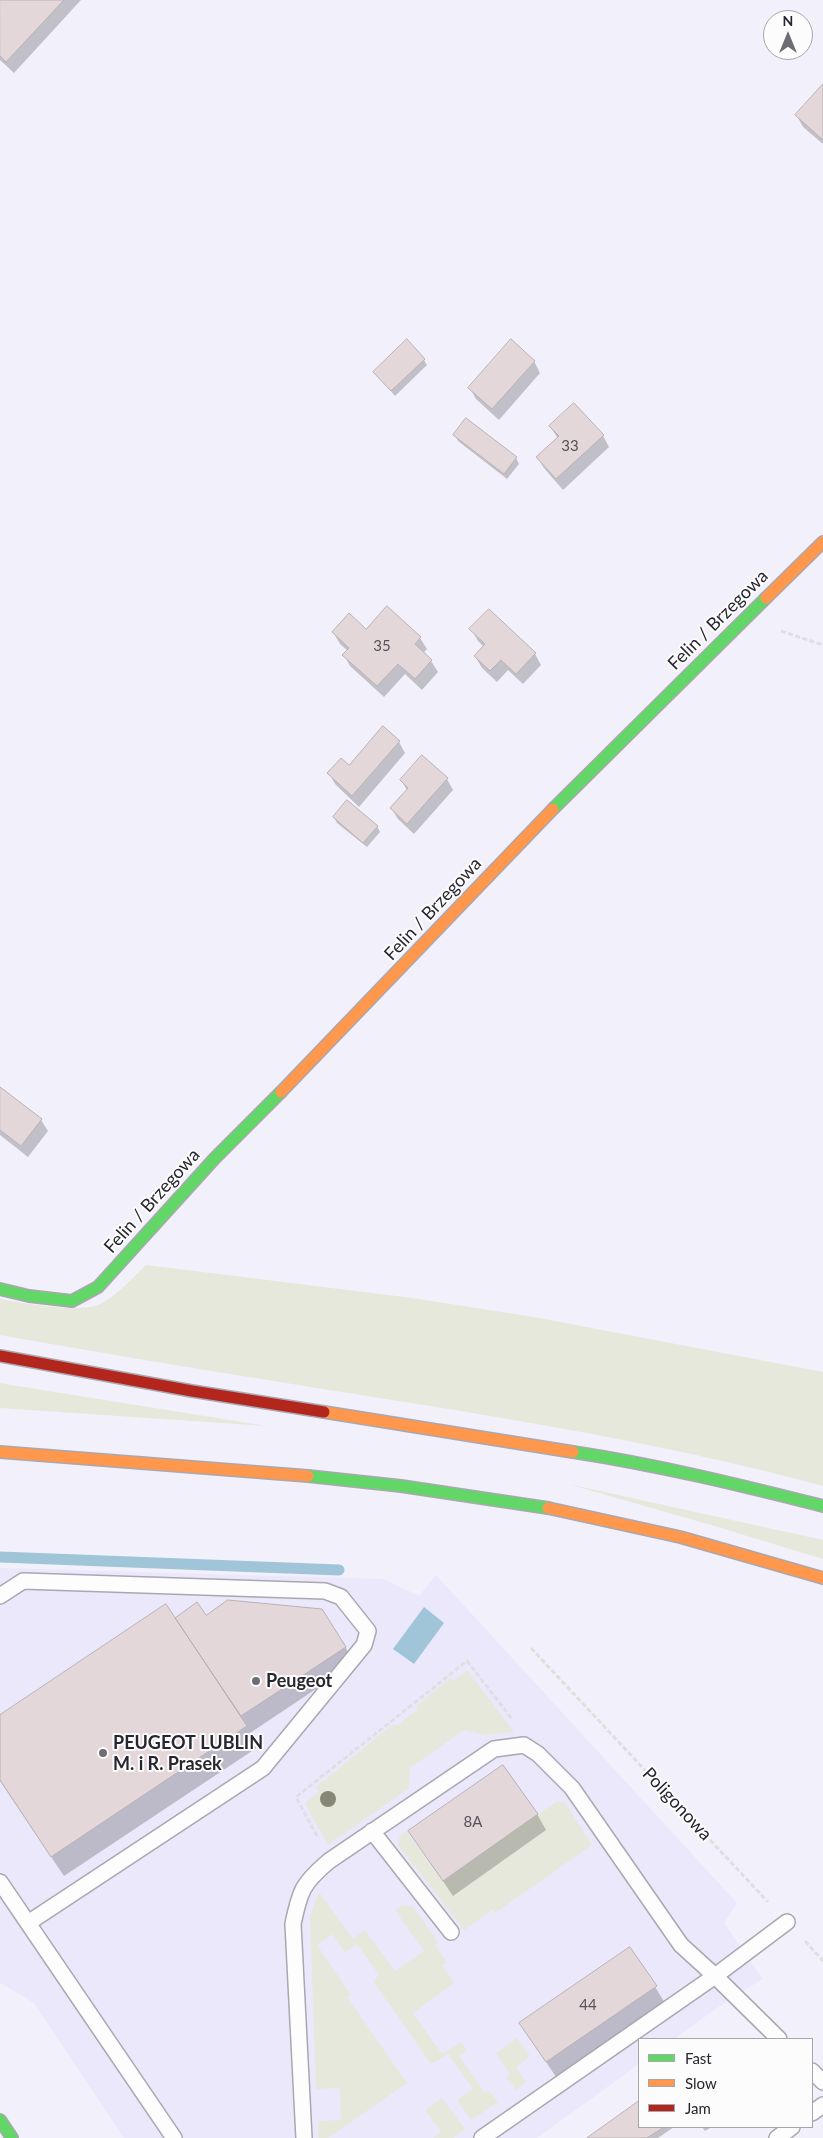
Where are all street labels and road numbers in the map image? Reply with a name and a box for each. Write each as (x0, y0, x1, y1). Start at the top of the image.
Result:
street label: Felin / Brzegowa (663, 565, 773, 675)
street label: Felin / Brzegowa (380, 853, 486, 965)
street label: Felin / Brzegowa (100, 1145, 204, 1257)
street label: Poligonowa (638, 1763, 716, 1845)

